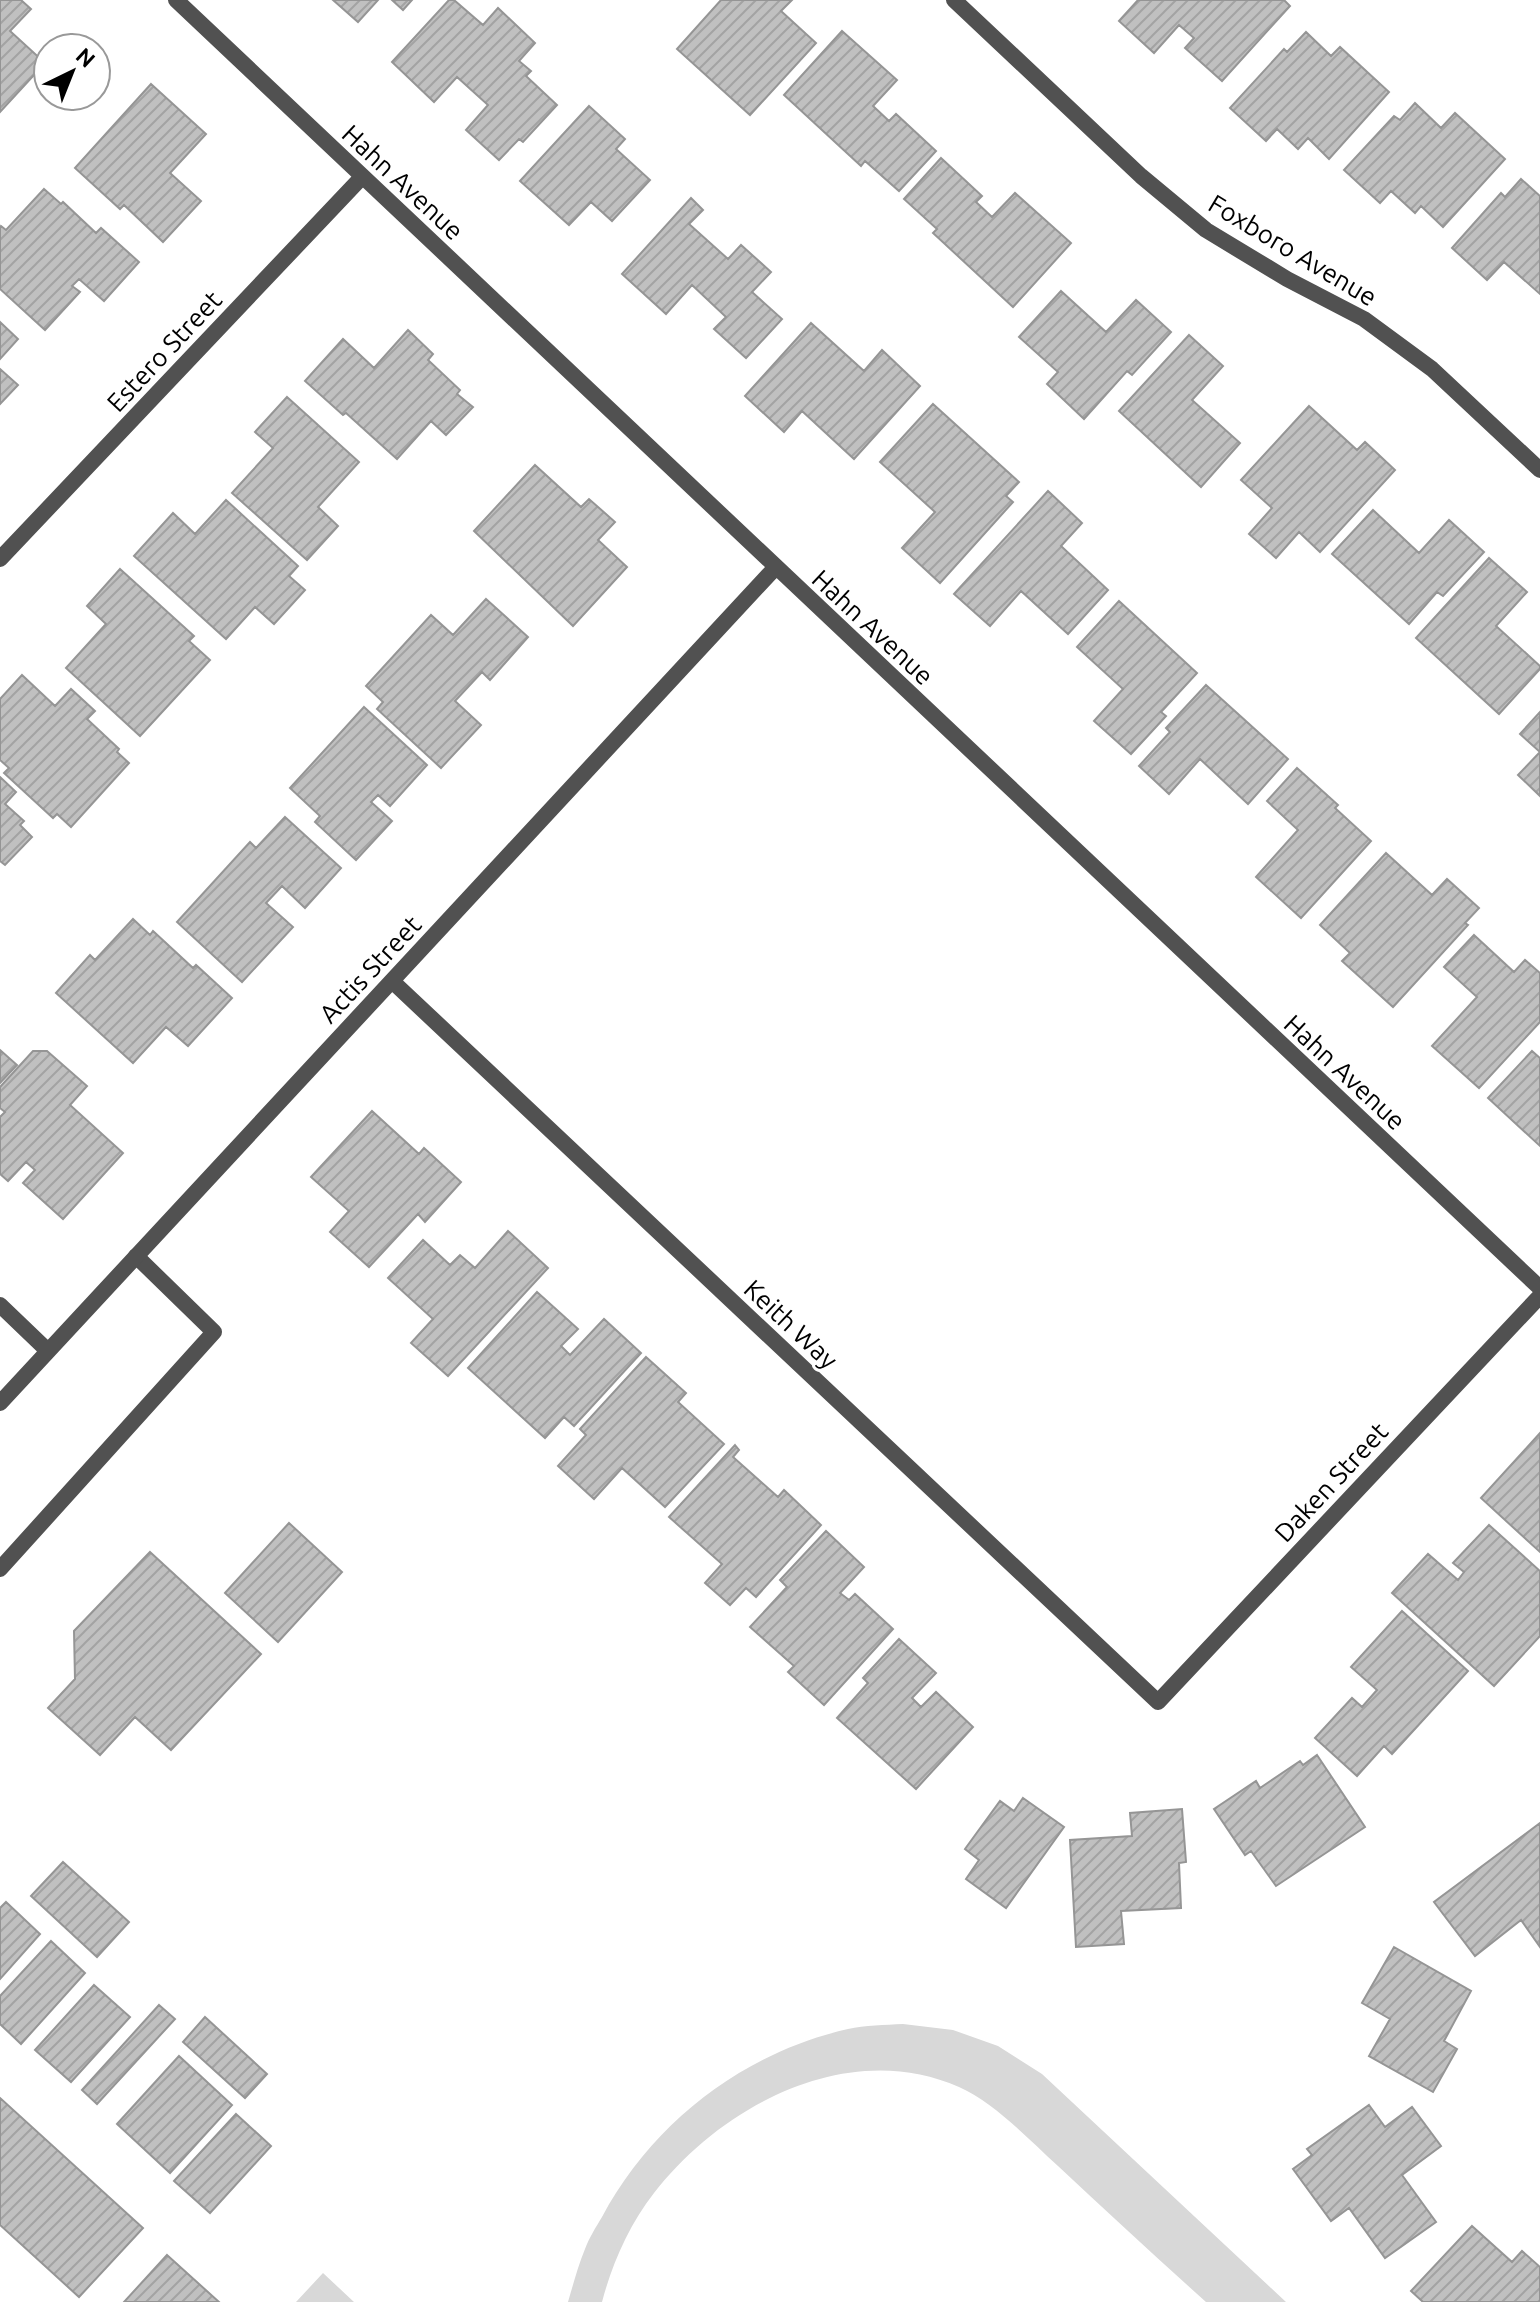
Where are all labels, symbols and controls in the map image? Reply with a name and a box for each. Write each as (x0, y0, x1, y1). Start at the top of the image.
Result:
north arrow (32, 32, 112, 112)
text: N (71, 42, 101, 72)
street label: Hahn Avenue (337, 119, 469, 245)
street label: Foxboro Avenue (1204, 188, 1382, 312)
street label: Estero Street (101, 285, 227, 417)
street label: Hahn Avenue (807, 564, 939, 690)
street label: Actis Street (313, 910, 427, 1028)
street label: Hahn Avenue (1279, 1009, 1411, 1135)
street label: Keith Way (738, 1274, 844, 1374)
street label: Daken Street (1269, 1416, 1393, 1548)

